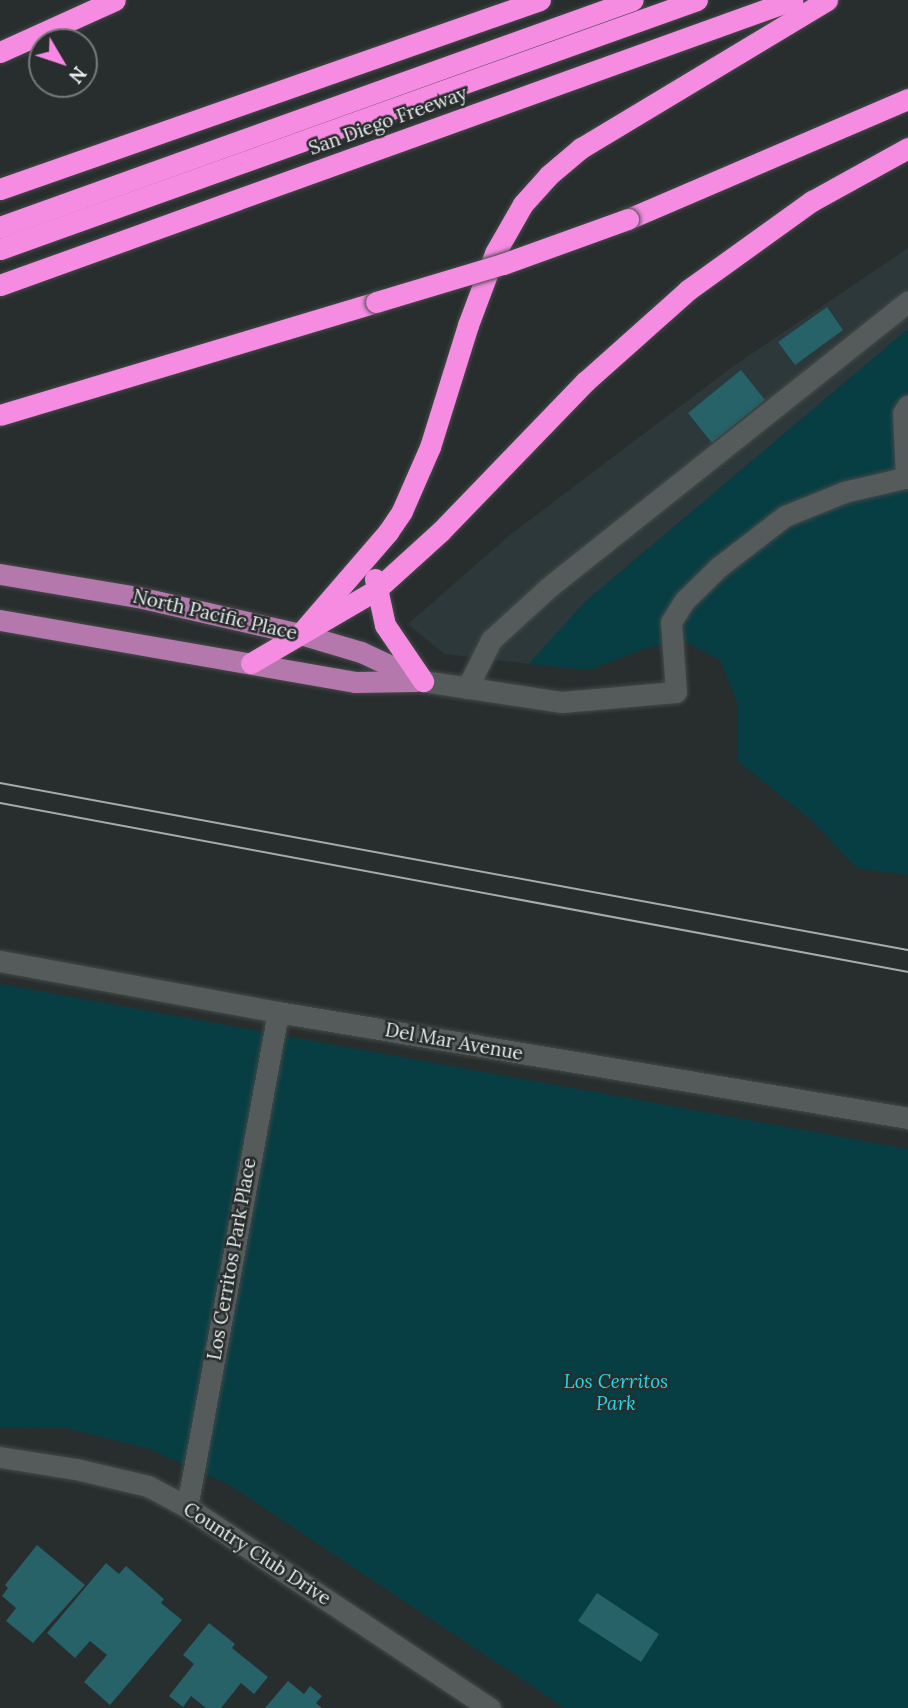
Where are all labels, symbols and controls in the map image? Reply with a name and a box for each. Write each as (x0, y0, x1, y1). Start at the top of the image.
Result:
north arrow (28, 28, 98, 98)
text: N (64, 62, 92, 88)
street label: San Diego Freeway (306, 82, 470, 160)
street label: North Pacific Place (131, 585, 299, 645)
street label: Del Mar Avenue (383, 1019, 525, 1065)
street label: Los Cerritos Park Place (203, 1156, 261, 1362)
park label: Los Cerritos Park (564, 1371, 668, 1415)
street label: Country Club Drive (179, 1498, 335, 1610)

